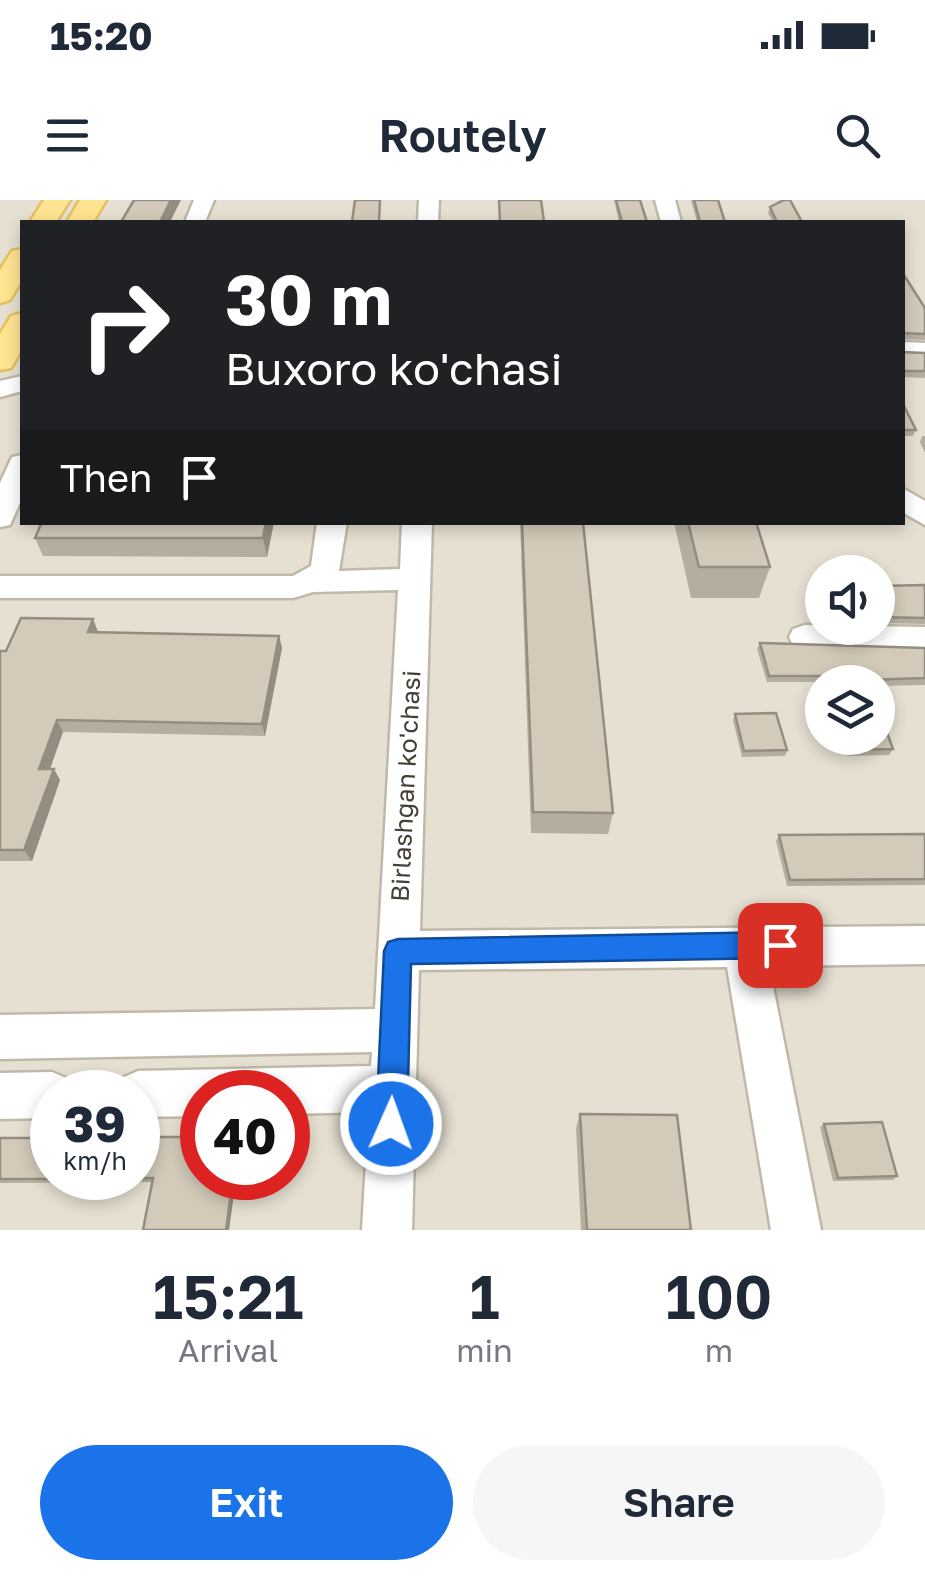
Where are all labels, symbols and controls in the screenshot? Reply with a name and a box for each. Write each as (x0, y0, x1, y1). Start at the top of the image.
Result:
text: 15:20 (50, 13, 153, 58)
icon: menu (40, 108, 95, 163)
text: Routely (378, 108, 547, 162)
icon: search (830, 108, 885, 163)
text: 30 m (225, 256, 392, 340)
icon: right (60, 260, 190, 390)
text: Buxoro ko'chasi (225, 341, 563, 395)
icon: arrive (172, 450, 227, 505)
text: Then (60, 455, 152, 500)
map controls (805, 555, 895, 755)
button: sound (805, 555, 895, 645)
button: layers (805, 665, 895, 755)
street label: Birlashgan ko'chasi (383, 669, 427, 903)
pin (738, 903, 823, 988)
icon: arrive (753, 918, 808, 973)
speed limit sign: 40 (180, 1070, 310, 1200)
position arrow (339, 1072, 443, 1176)
text: 39 (64, 1093, 126, 1153)
text: km/h (63, 1145, 127, 1176)
text: 15:21 (153, 1260, 304, 1332)
text: 1 (469, 1260, 500, 1332)
text: 100 (665, 1260, 772, 1332)
text: Arrival (178, 1331, 278, 1369)
text: min (456, 1331, 513, 1369)
text: m (705, 1331, 733, 1369)
button: Exit (40, 1445, 453, 1560)
button: Share (473, 1445, 885, 1560)

